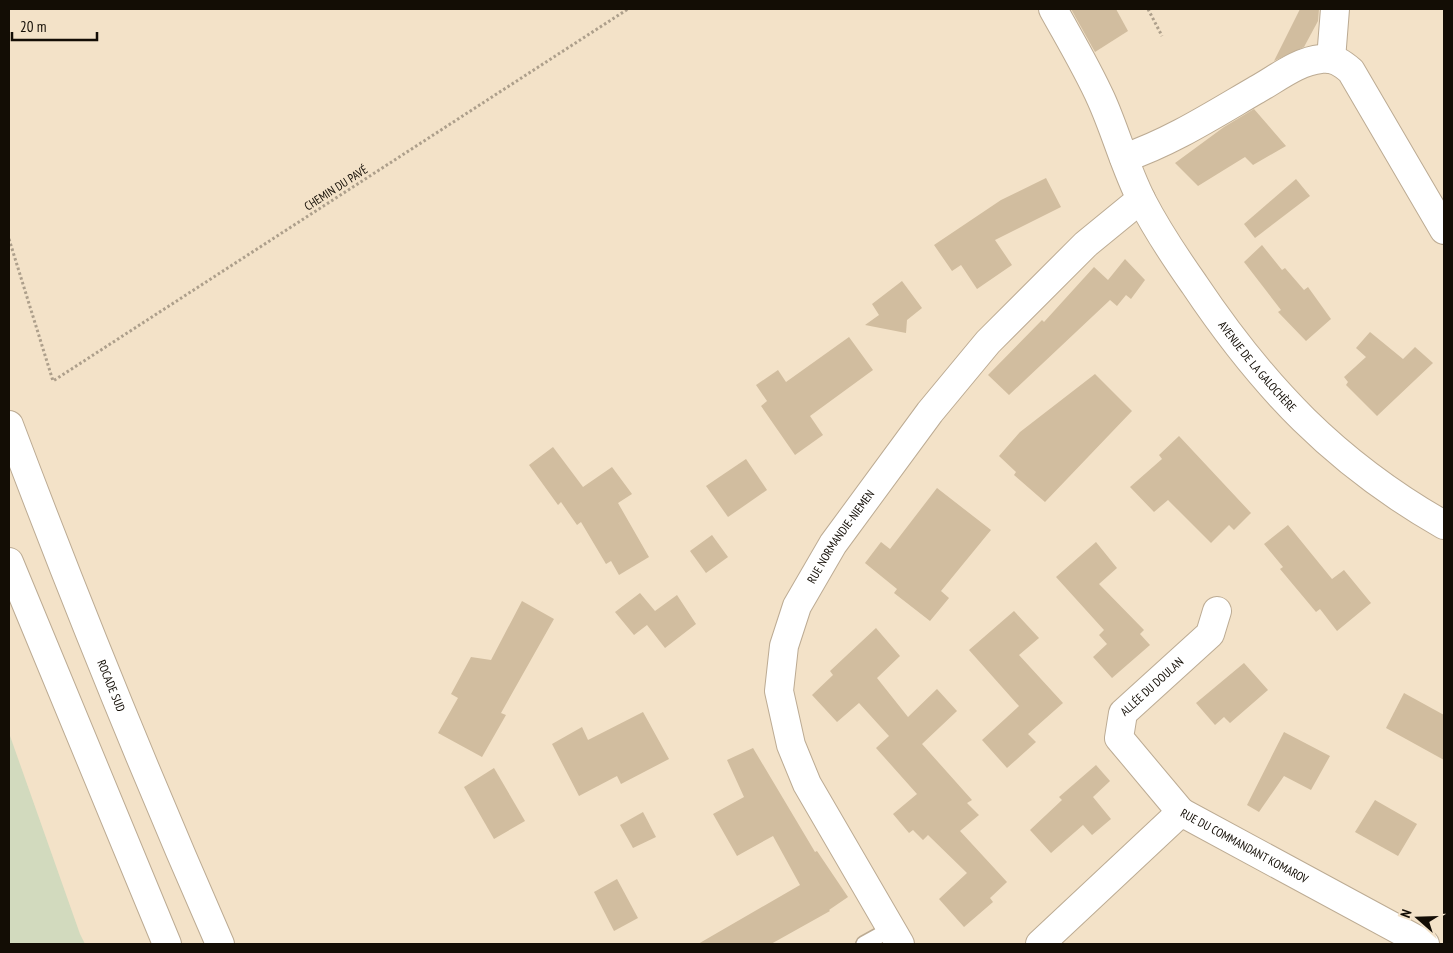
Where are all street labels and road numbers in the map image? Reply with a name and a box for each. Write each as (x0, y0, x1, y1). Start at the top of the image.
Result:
street label: CHEMIN DU PAVÉ (301, 162, 370, 214)
street label: AVENUE DE LA GALOCHÈRE (1215, 318, 1300, 415)
street label: RUE NORMANDIE-NIEMEN (804, 487, 877, 586)
street label: ALLÉE DU DOULAN (1117, 654, 1186, 719)
street label: ROCADE SUD (94, 657, 129, 714)
street label: RUE DU COMMANDANT KOMAROV (1178, 805, 1311, 887)

